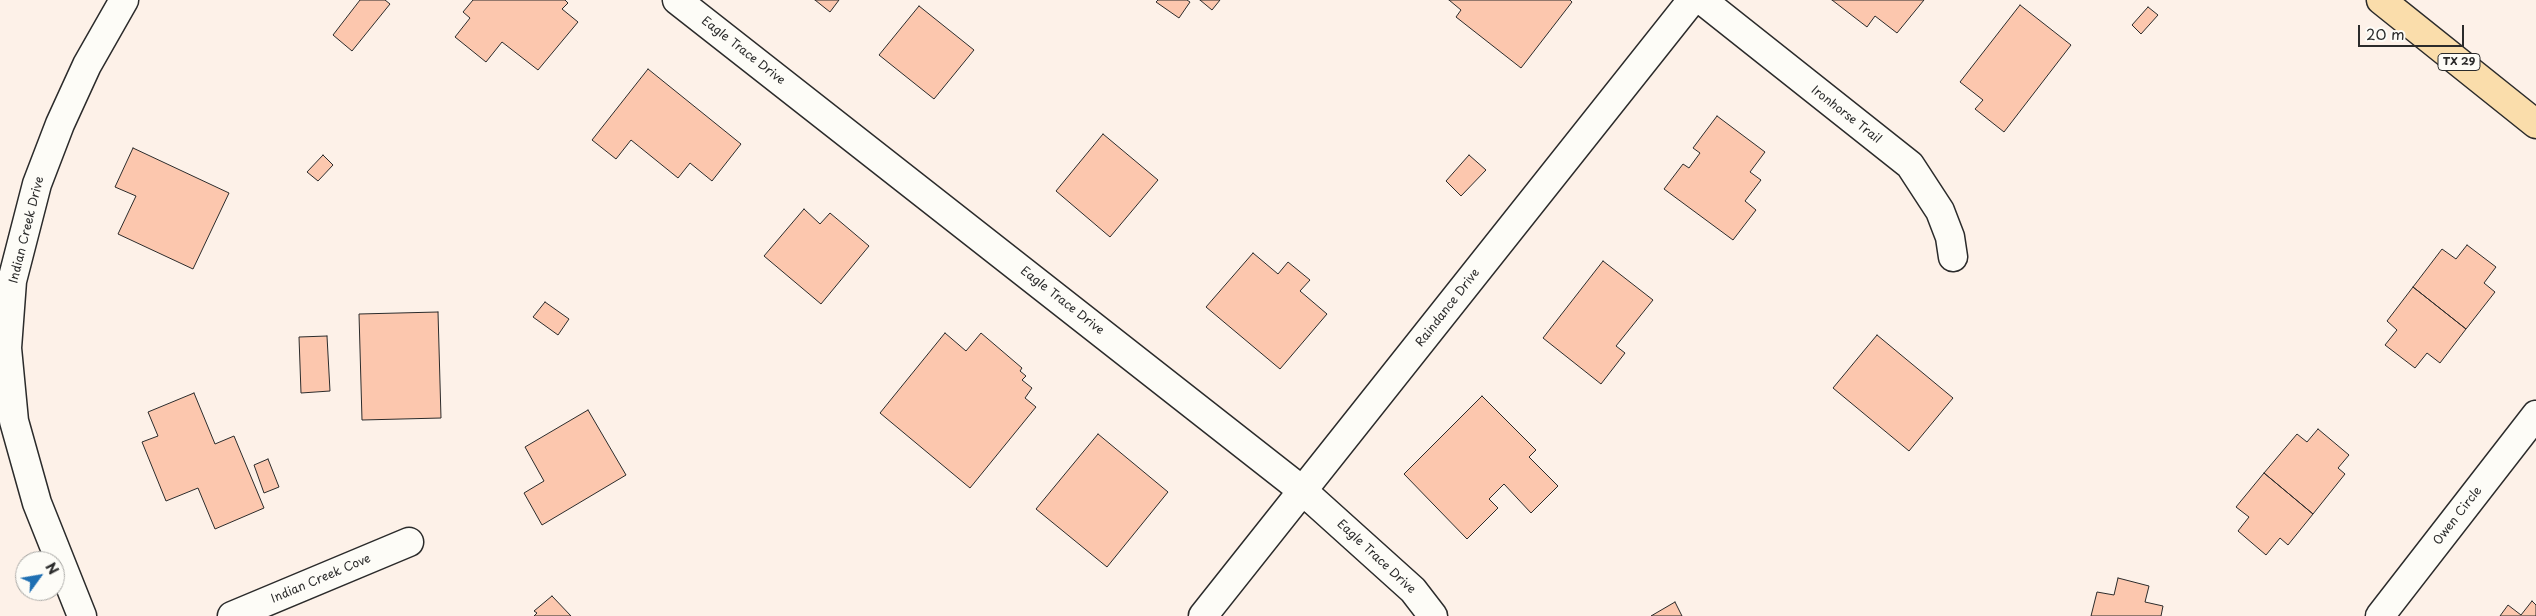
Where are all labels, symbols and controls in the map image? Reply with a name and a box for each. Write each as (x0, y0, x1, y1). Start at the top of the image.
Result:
street label: Eagle Trace Drive (698, 14, 788, 88)
scale bar (2361, 15, 2467, 47)
text: 20 m (2366, 22, 2405, 45)
road number: TX 29 (2438, 54, 2480, 70)
street label: Ironhorse Trail (1808, 83, 1884, 147)
street label: Indian Creek Drive (7, 175, 47, 285)
street label: Eagle Trace Drive (1017, 264, 1107, 338)
street label: Raindance Drive (1413, 266, 1483, 350)
street label: Owen Circle (2431, 484, 2485, 548)
street label: Eagle Trace Drive (1334, 517, 1418, 597)
north arrow (15, 551, 65, 601)
street label: Indian Creek Cove (269, 552, 373, 606)
text: N (40, 558, 64, 579)

